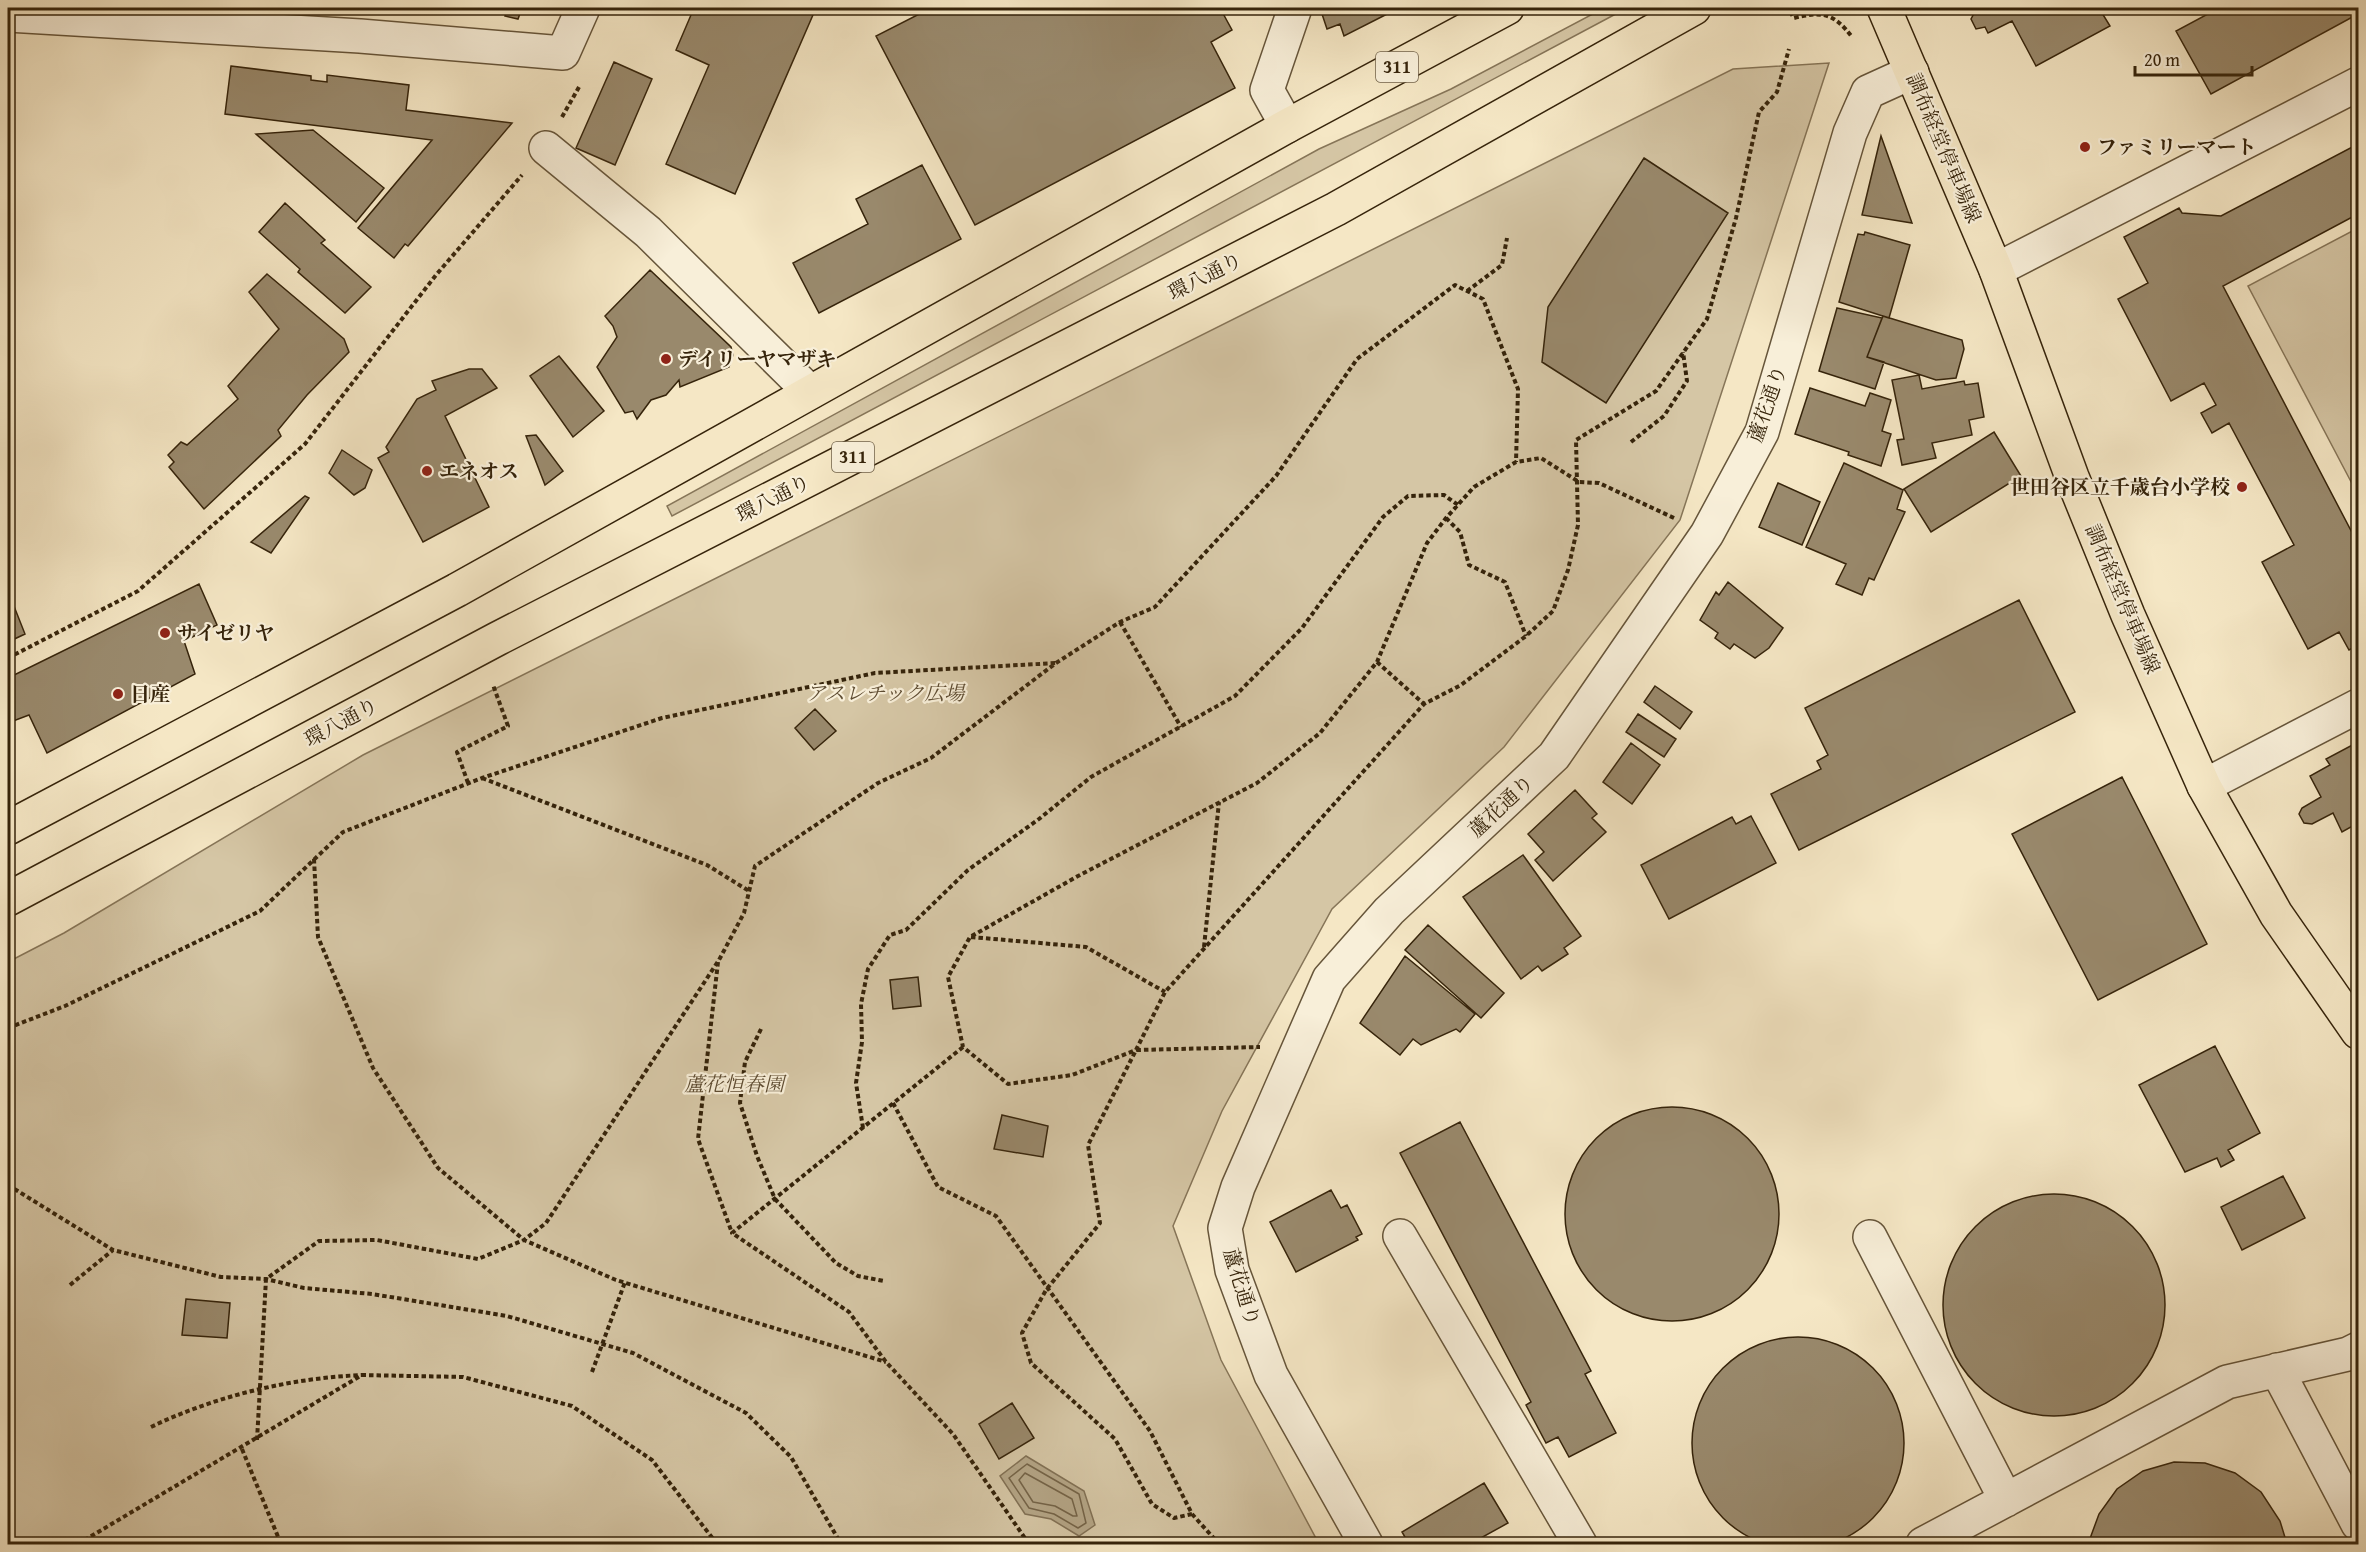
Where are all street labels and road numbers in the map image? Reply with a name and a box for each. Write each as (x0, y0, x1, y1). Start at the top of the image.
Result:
road number: 311 (1376, 52, 1418, 82)
street label: 調布経堂停車場線 (1900, 68, 1989, 227)
street label: 環八通り (1163, 244, 1247, 307)
street label: 蘆花通り (1740, 361, 1793, 446)
road number: 311 (832, 442, 874, 472)
street label: 環八通り (731, 466, 815, 529)
street label: 調布経堂停車場線 (2079, 519, 2168, 678)
street label: 環八通り (299, 690, 383, 753)
street label: 蘆花通り (1462, 768, 1540, 844)
street label: 蘆花通り (1217, 1244, 1268, 1329)

